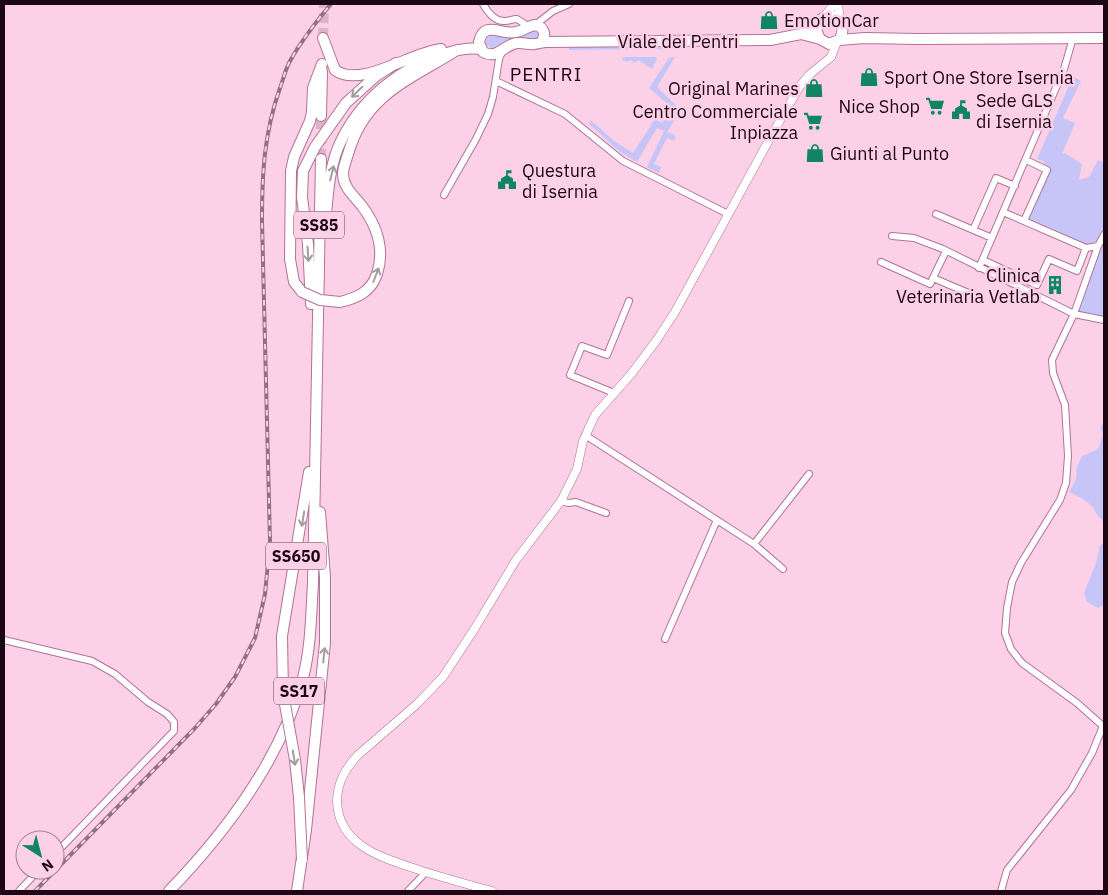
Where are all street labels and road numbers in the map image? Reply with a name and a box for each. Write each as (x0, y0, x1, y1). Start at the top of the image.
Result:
street label: Viale dei Pentri (617, 30, 739, 53)
road number: SS85 (294, 212, 344, 238)
road number: SS650 (266, 542, 326, 570)
road number: SS17 (274, 678, 324, 704)

